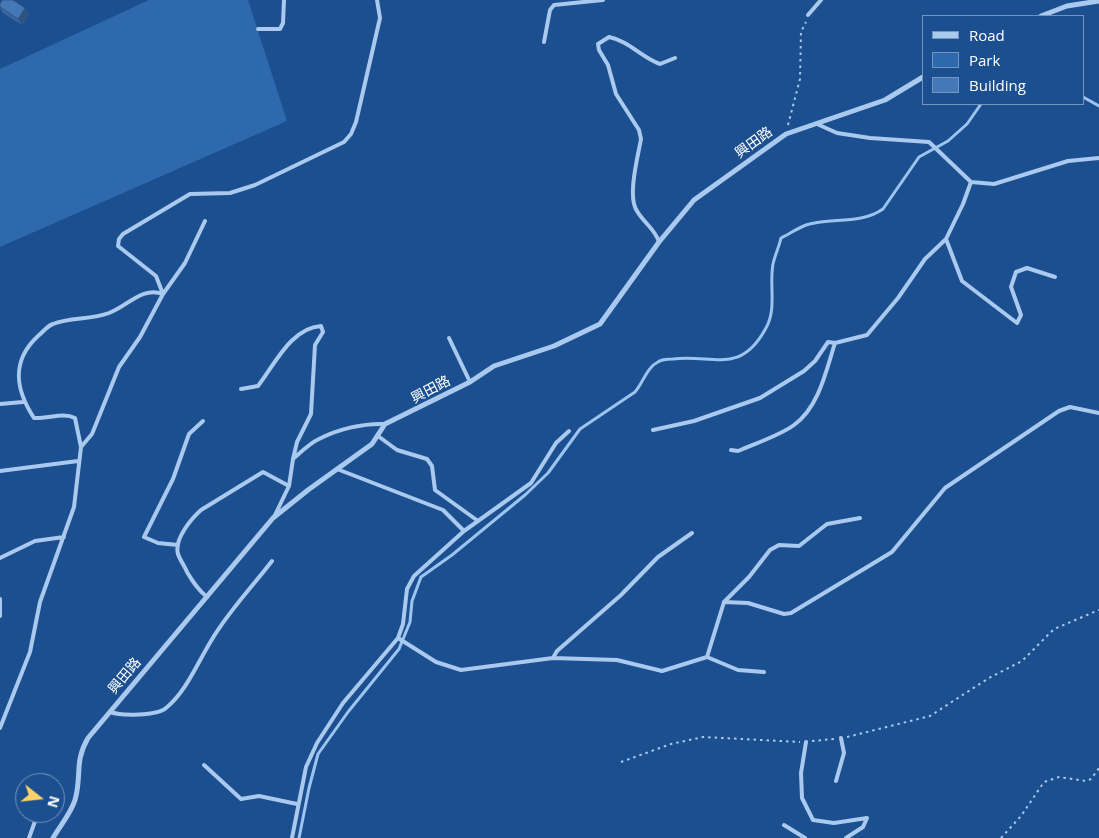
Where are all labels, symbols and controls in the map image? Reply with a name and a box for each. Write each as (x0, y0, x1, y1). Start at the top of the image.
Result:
legend (922, 15, 1084, 105)
text: Road (969, 25, 1005, 45)
text: Park (969, 50, 1000, 70)
text: Building (969, 75, 1026, 95)
street label: 興田路 (732, 124, 776, 162)
street label: 興田路 (409, 373, 453, 407)
street label: 興田路 (105, 655, 145, 697)
north arrow (15, 773, 65, 823)
text: N (43, 794, 65, 810)

